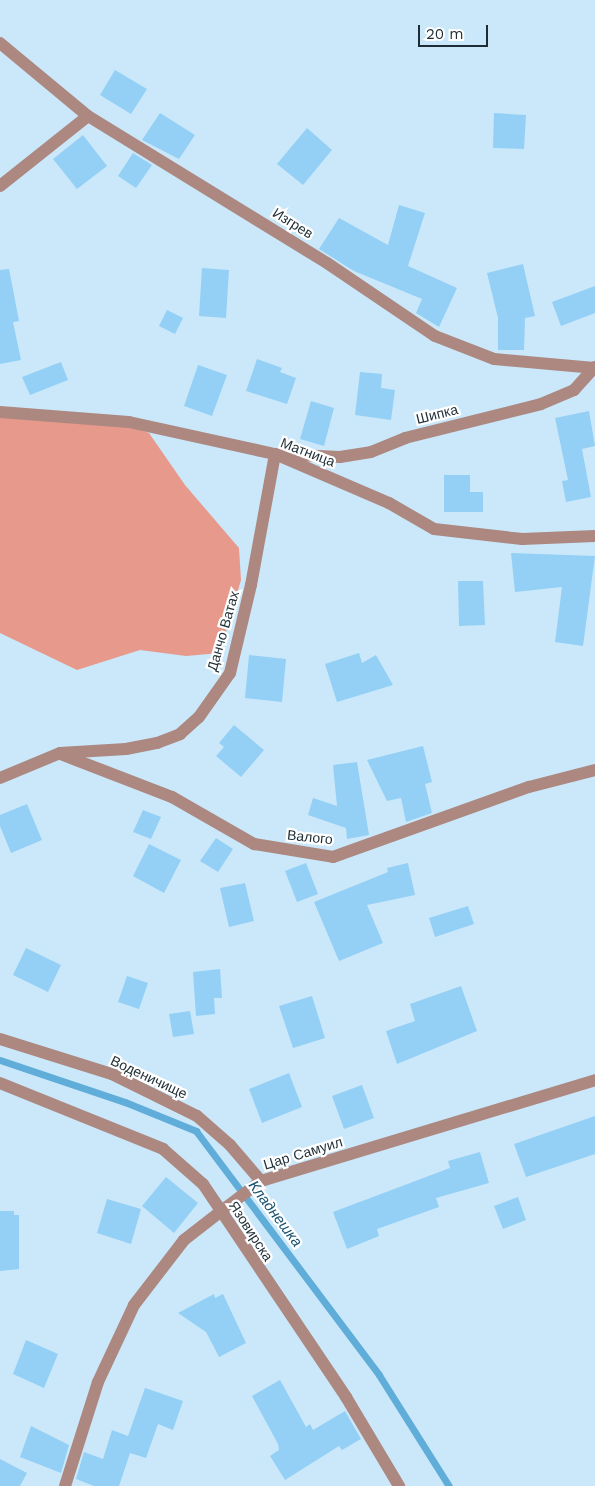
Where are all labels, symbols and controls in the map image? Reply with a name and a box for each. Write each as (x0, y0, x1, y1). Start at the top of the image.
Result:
scale bar (420, 15, 490, 47)
text: 20 m (426, 25, 464, 43)
street label: Изгрев (270, 204, 316, 242)
street label: Шипка (414, 401, 460, 427)
street label: Матница (278, 434, 338, 470)
street label: Данчо Ватах (204, 589, 242, 673)
street label: Валого (286, 826, 334, 848)
street label: Воденичище (108, 1052, 190, 1102)
street label: Цар Самуил (261, 1133, 345, 1173)
water label: Кладнешка (244, 1177, 306, 1251)
street label: Язовирска (225, 1198, 277, 1264)

